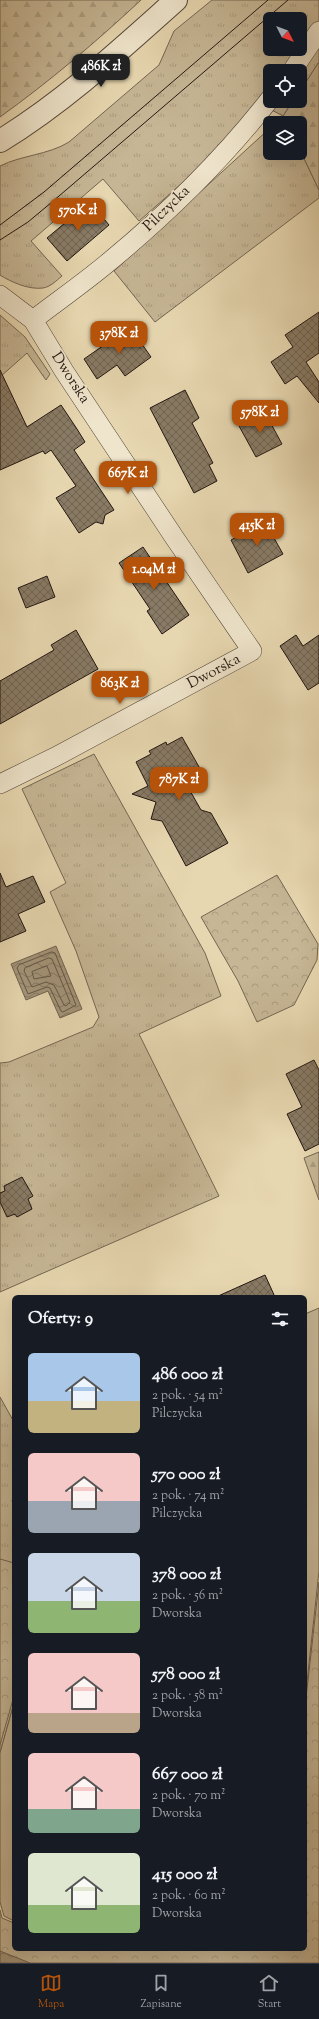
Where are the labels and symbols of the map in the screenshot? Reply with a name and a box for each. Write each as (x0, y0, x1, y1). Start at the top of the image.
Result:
north arrow (263, 12, 307, 56)
pin: 486K zł (64, 54, 138, 88)
street label: Pilczycka (139, 181, 195, 237)
pin: 570K zł (41, 198, 115, 232)
pin: 378K zł (82, 321, 156, 355)
street label: Dworska (46, 348, 95, 408)
pin: 578K zł (223, 400, 297, 434)
pin: 667K zł (91, 461, 165, 495)
pin: 415K zł (220, 513, 294, 547)
pin: 1.04M zł (113, 557, 195, 591)
street label: Dworska (184, 649, 244, 695)
pin: 863K zł (83, 671, 157, 705)
pin: 787K zł (142, 767, 216, 801)

